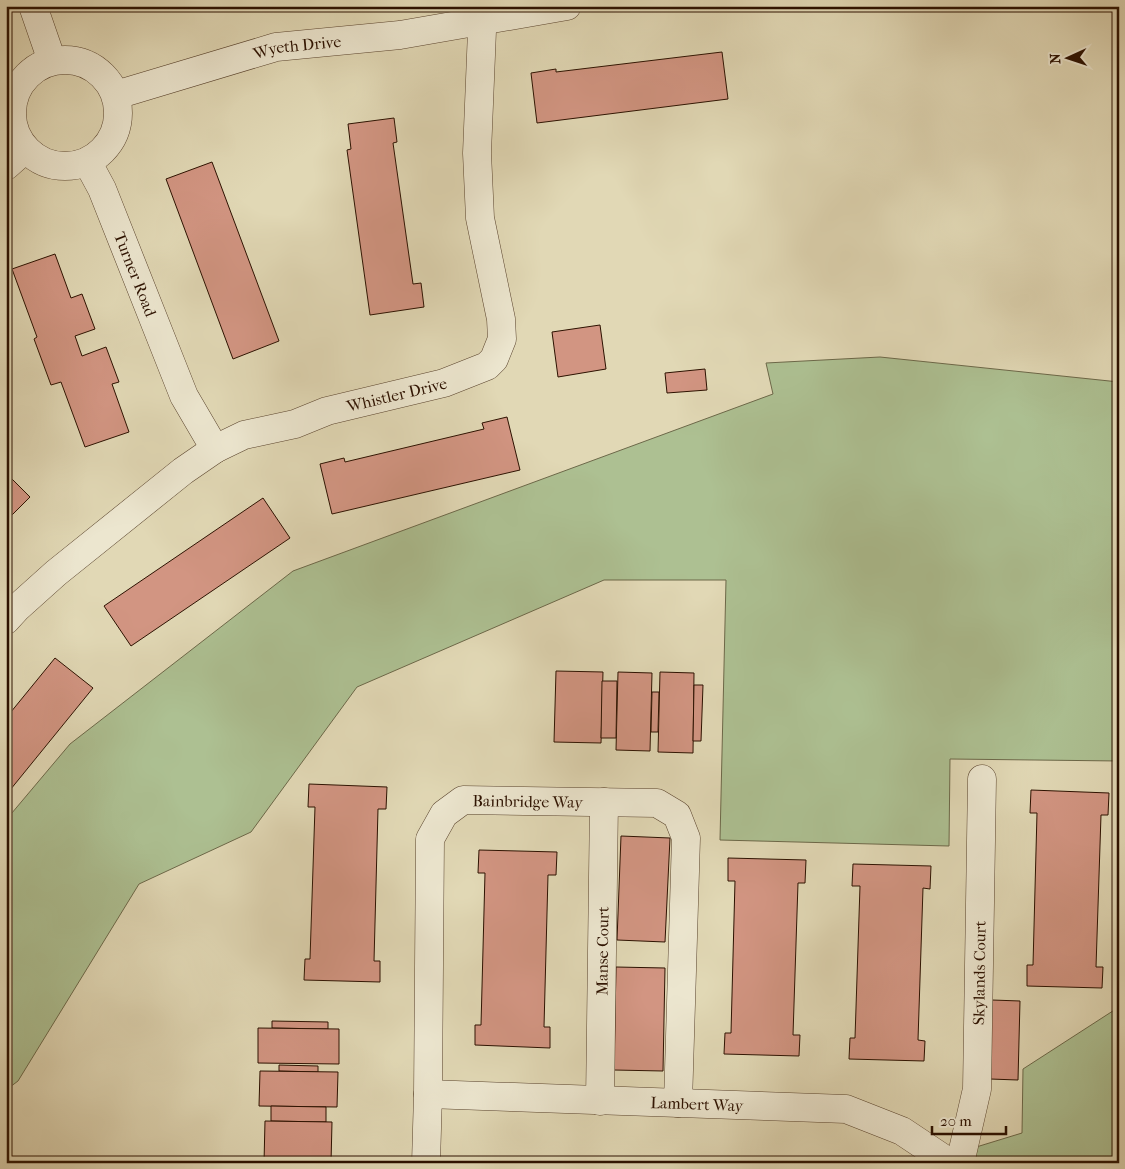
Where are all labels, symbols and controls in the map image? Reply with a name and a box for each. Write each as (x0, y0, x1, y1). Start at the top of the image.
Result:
street label: Wyeth Drive (250, 32, 342, 64)
north arrow (1042, 32, 1092, 82)
text: N (1047, 53, 1064, 64)
street label: Turner Road (110, 229, 161, 320)
street label: Whistler Drive (344, 374, 449, 416)
street label: Bainbridge Way (472, 791, 583, 812)
street label: Manse Court (592, 906, 613, 996)
street label: Skylands Court (969, 920, 990, 1025)
street label: Lambert Way (650, 1093, 744, 1115)
scale bar (932, 1104, 1006, 1136)
text: 20 m (940, 1112, 972, 1130)

